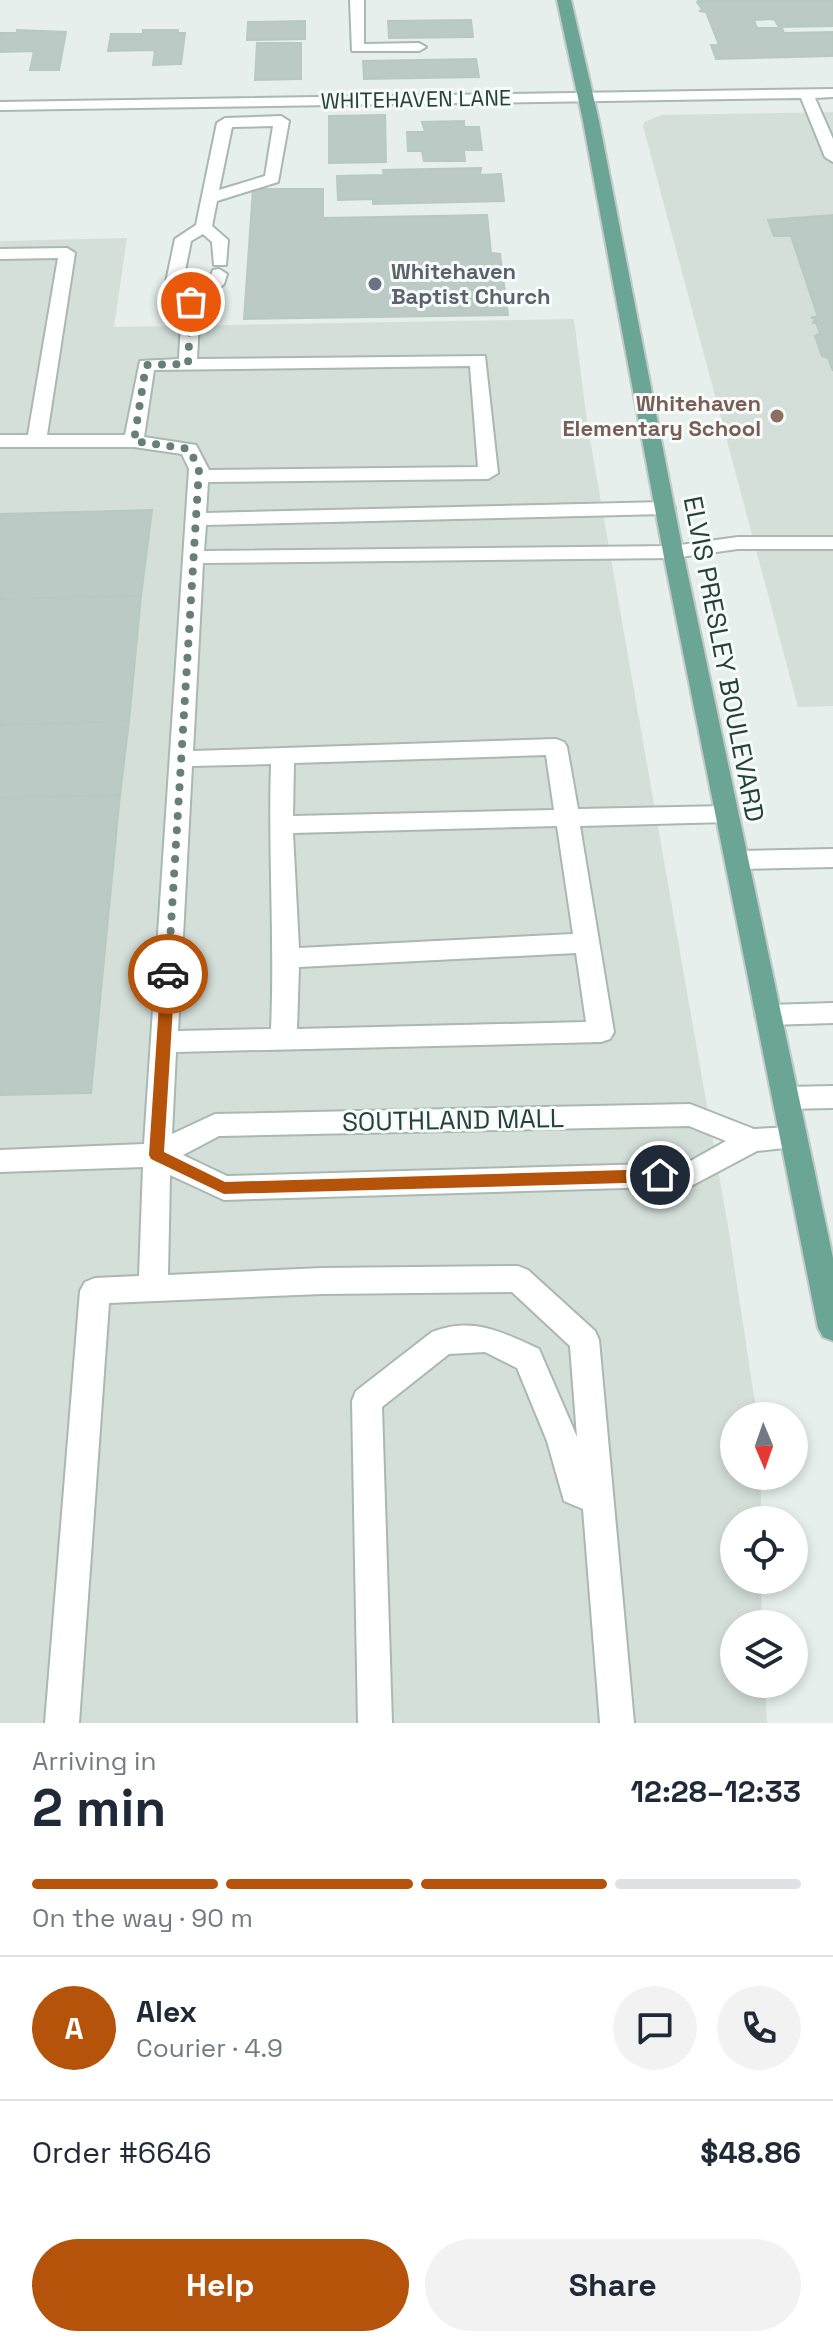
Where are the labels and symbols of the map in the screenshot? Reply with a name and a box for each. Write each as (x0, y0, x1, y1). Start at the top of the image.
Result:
street label: WHITEHAVEN LANE (320, 83, 512, 115)
place label: Whitehaven Baptist Church (391, 257, 551, 310)
pin (157, 268, 225, 336)
marker: Whitehaven Baptist Church (366, 275, 384, 293)
place label: Whitehaven Elementary School (562, 389, 761, 442)
marker: Whitehaven Elementary School (768, 407, 786, 425)
street label: ELVIS PRESLEY BOULEVARD (676, 493, 772, 825)
courier (128, 934, 208, 1014)
street label: SOUTHLAND MALL (342, 1101, 564, 1139)
pin (626, 1141, 694, 1209)
north arrow (720, 1402, 808, 1490)

